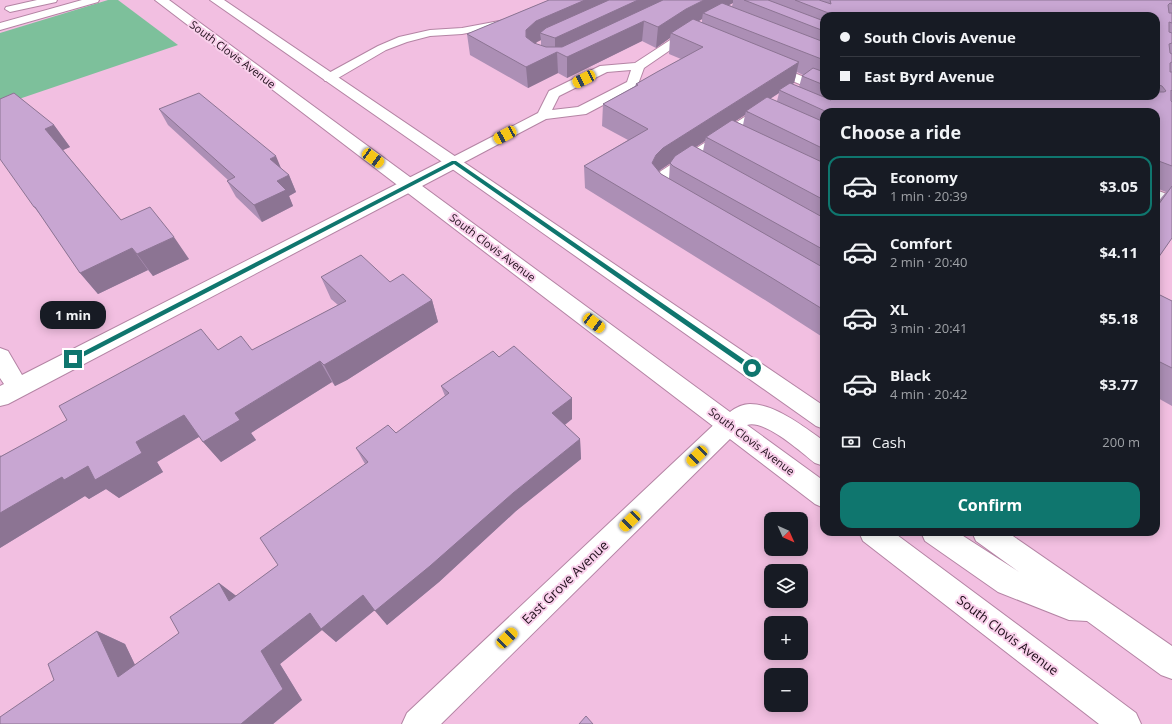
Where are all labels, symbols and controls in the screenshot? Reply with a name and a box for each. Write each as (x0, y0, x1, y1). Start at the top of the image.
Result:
street label: South Clovis Avenue (187, 17, 279, 91)
text: South Clovis Avenue (864, 27, 1016, 47)
text: East Byrd Avenue (864, 66, 994, 86)
car (571, 68, 597, 90)
text: Choose a ride (840, 120, 961, 144)
car (492, 124, 518, 146)
car (360, 146, 386, 170)
text: Economy (890, 167, 958, 187)
icon: car (842, 168, 878, 204)
text: $3.05 (1099, 176, 1138, 196)
text: 1 min · 20:39 (890, 187, 967, 205)
street label: South Clovis Avenue (447, 210, 539, 284)
text: Comfort (890, 233, 952, 253)
icon: car (842, 234, 878, 270)
text: $4.11 (1099, 242, 1138, 262)
text: 2 min · 20:40 (890, 253, 967, 271)
text: XL (890, 299, 908, 319)
icon: car (842, 300, 878, 336)
callout: 1 min (40, 301, 106, 329)
text: 1 min (55, 306, 91, 324)
text: $5.18 (1099, 308, 1138, 328)
car (581, 311, 607, 335)
text: 3 min · 20:41 (890, 319, 967, 337)
route end (64, 350, 82, 368)
route start (743, 359, 761, 377)
text: Black (890, 365, 931, 385)
icon: car (842, 366, 878, 402)
text: $3.77 (1099, 374, 1138, 394)
text: 4 min · 20:42 (890, 385, 967, 403)
street label: South Clovis Avenue (706, 404, 798, 478)
icon: cash (840, 431, 862, 453)
text: Cash (872, 432, 906, 452)
text: 200 m (1102, 433, 1140, 451)
car (684, 443, 710, 469)
button: Confirm (840, 482, 1140, 528)
car (617, 508, 643, 534)
north arrow (764, 512, 808, 556)
map controls (764, 512, 808, 712)
street label: East Grove Avenue (518, 536, 612, 628)
button: layers (764, 564, 808, 608)
street label: South Clovis Avenue (954, 591, 1062, 679)
button: + (764, 616, 808, 660)
car (494, 625, 520, 651)
button: − (764, 668, 808, 712)

